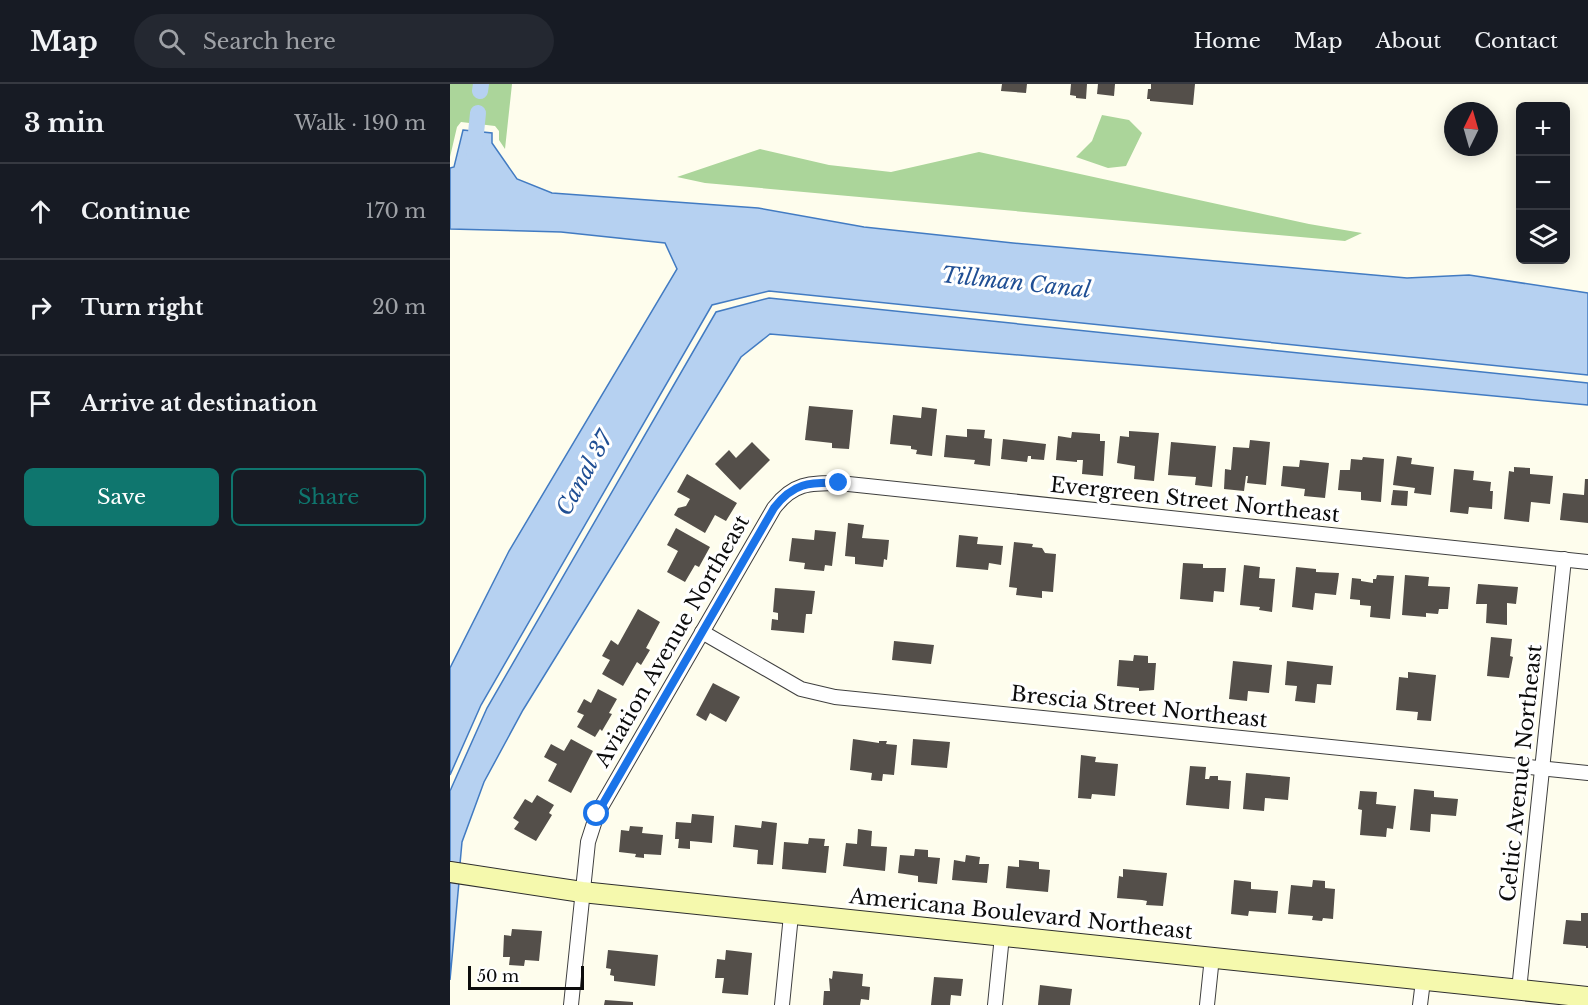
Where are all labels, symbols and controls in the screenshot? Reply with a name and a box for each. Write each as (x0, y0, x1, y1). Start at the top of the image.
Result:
search box (134, 14, 554, 68)
text: Map (30, 24, 98, 59)
icon: search (155, 25, 188, 58)
text: Search here (203, 28, 336, 55)
text: Home (1194, 28, 1261, 54)
text: Map (1294, 28, 1342, 54)
text: About (1375, 28, 1441, 54)
text: Contact (1474, 28, 1558, 54)
north arrow (1444, 102, 1498, 156)
map controls (1516, 102, 1570, 264)
button: + (1516, 102, 1570, 156)
text: 3 min (24, 107, 105, 139)
text: Walk · 190 m (294, 111, 426, 135)
button: − (1516, 156, 1570, 210)
icon: ahead (24, 195, 57, 228)
text: Continue (81, 198, 190, 225)
text: 170 m (366, 199, 426, 223)
button: layers (1516, 210, 1570, 264)
water label: Tillman Canal (940, 261, 1092, 304)
icon: right (24, 291, 57, 324)
text: Turn right (81, 294, 203, 321)
text: 20 m (372, 295, 426, 319)
icon: arrive (24, 387, 57, 420)
text: Arrive at destination (81, 390, 318, 417)
water label: Canal 37 (550, 424, 620, 520)
button: Save (24, 468, 219, 526)
button: Share (231, 468, 426, 526)
route end (825, 469, 851, 495)
street label: Evergreen Street Northeast (1049, 472, 1341, 528)
street label: Aviation Avenue Northeast (589, 510, 755, 772)
street label: Celtic Avenue Northeast (1495, 643, 1547, 903)
street label: Brescia Street Northeast (1009, 681, 1269, 733)
route start (583, 800, 609, 826)
street label: Americana Boulevard Northeast (847, 883, 1194, 945)
scale bar (468, 963, 584, 990)
text: 50 m (477, 966, 519, 986)

